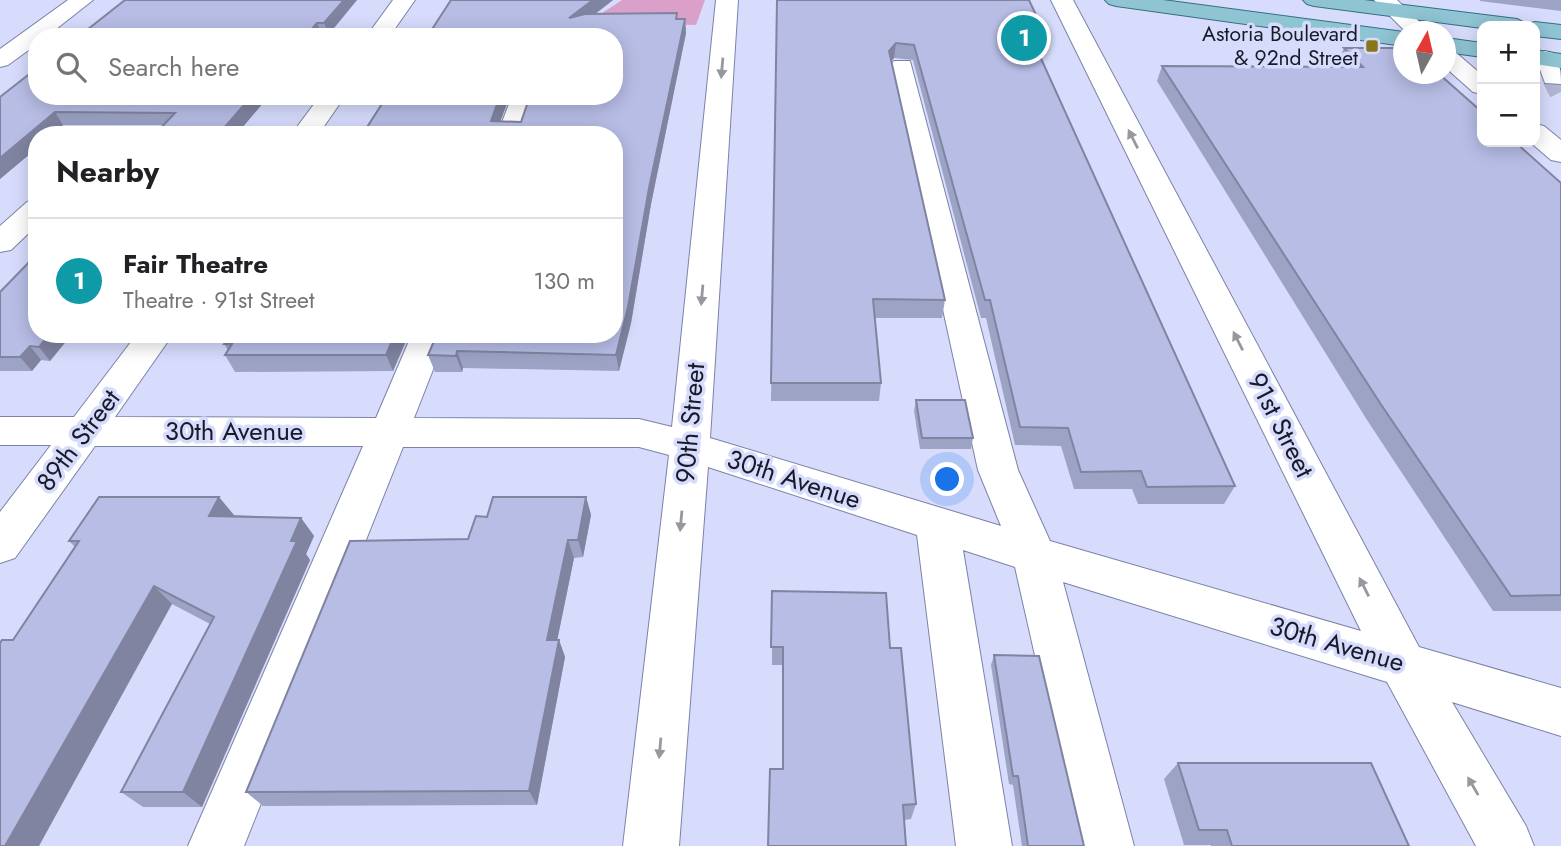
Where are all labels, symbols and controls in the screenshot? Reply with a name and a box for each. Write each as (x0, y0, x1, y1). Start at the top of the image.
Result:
pin: 1 (1001, 12, 1047, 64)
place label: Astoria Boulevard & 92nd Street (1202, 19, 1358, 73)
north arrow (1393, 21, 1456, 84)
map controls (1477, 21, 1540, 147)
button: + (1477, 21, 1540, 84)
search box (28, 28, 623, 105)
marker: Astoria Boulevard & 92nd Street (1364, 38, 1380, 54)
icon: search (52, 48, 90, 86)
text: Search here (108, 48, 240, 86)
one-way arrow (716, 57, 727, 79)
button: − (1477, 84, 1540, 147)
one-way arrow (1128, 128, 1140, 148)
text: Nearby (56, 150, 159, 193)
text: Fair Theatre (123, 245, 268, 283)
text: 1 (73, 264, 85, 298)
text: 130 m (533, 264, 595, 298)
text: Theatre · 91st Street (123, 283, 314, 317)
one-way arrow (696, 284, 707, 306)
one-way arrow (1232, 331, 1243, 351)
street label: 90th Street (666, 361, 714, 485)
street label: 91st Street (1238, 366, 1324, 485)
street label: 89th Street (27, 380, 129, 499)
street label: 30th Avenue (165, 412, 303, 450)
street label: 30th Avenue (722, 440, 866, 518)
your location (930, 462, 964, 496)
one-way arrow (676, 510, 687, 532)
one-way arrow (1358, 577, 1370, 597)
street label: 30th Avenue (1265, 607, 1409, 681)
one-way arrow (654, 737, 665, 759)
one-way arrow (1467, 777, 1479, 796)

